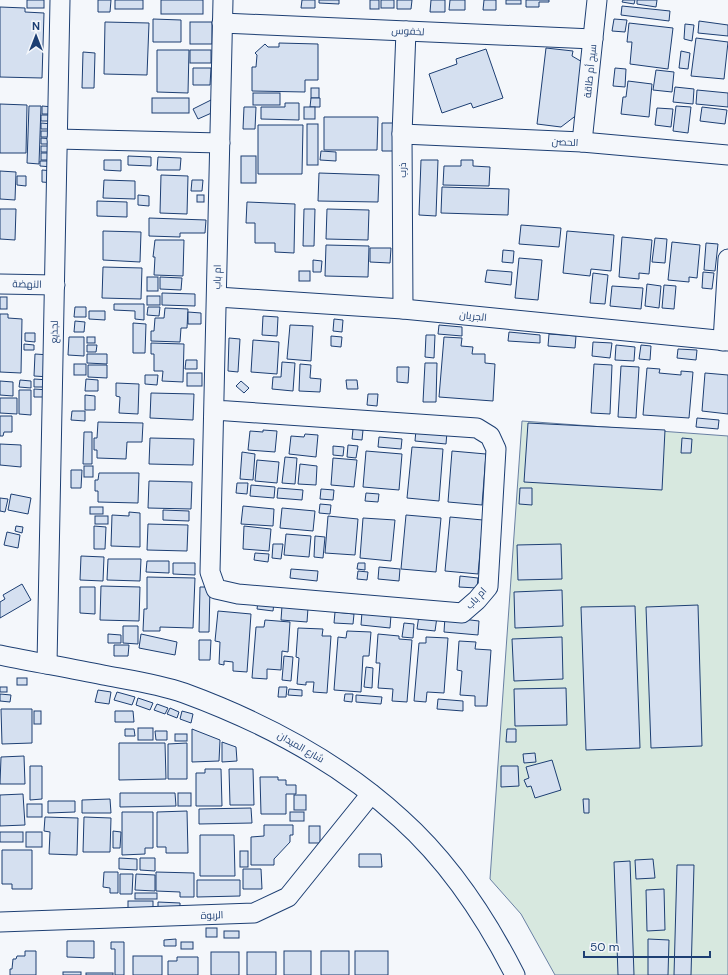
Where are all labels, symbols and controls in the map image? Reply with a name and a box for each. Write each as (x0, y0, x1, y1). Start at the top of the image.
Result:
north arrow (16, 16, 56, 56)
text: N (32, 19, 40, 33)
street label: لخفوس (391, 24, 425, 38)
street label: سيج أم طاقة (581, 43, 600, 99)
street label: الحصن (551, 135, 579, 149)
street label: ذرب (396, 162, 409, 178)
street label: ام باب (210, 264, 225, 290)
street label: النهضة (12, 277, 42, 291)
street label: الجريان (459, 308, 487, 324)
street label: لجذيع (47, 320, 61, 344)
street label: ام باب (463, 584, 490, 612)
street label: شارع الميدان (275, 728, 327, 766)
street label: الربوة (200, 908, 224, 922)
scale bar (584, 933, 710, 959)
text: 50 m (590, 939, 619, 955)

